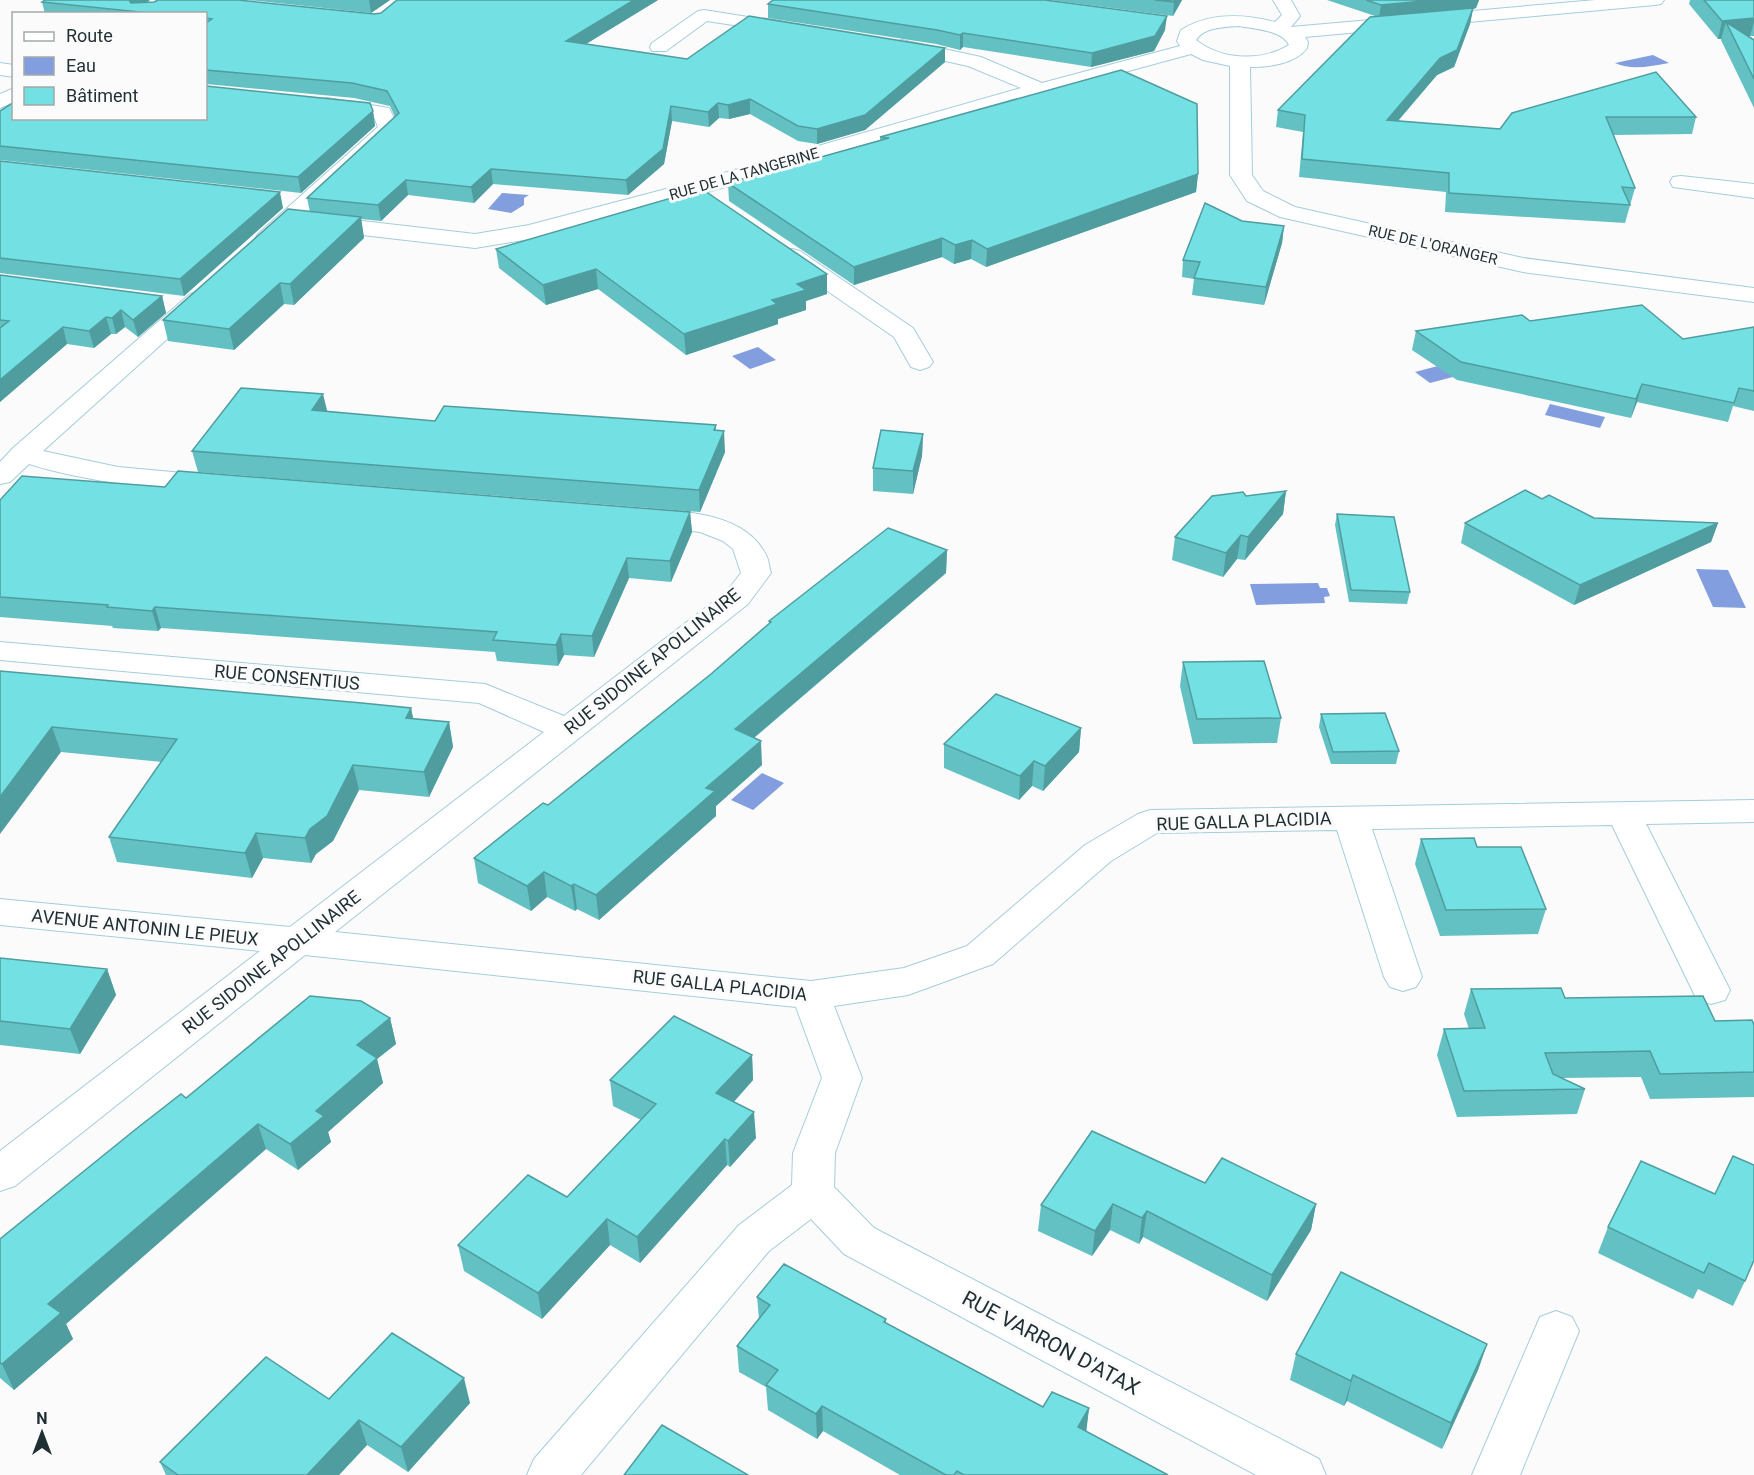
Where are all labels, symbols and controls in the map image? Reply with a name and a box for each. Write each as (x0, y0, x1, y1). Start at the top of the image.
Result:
legend (12, 12, 207, 120)
text: Route (66, 25, 113, 46)
text: Eau (66, 55, 96, 76)
text: Bâtiment (66, 85, 139, 106)
street label: RUE DE LA TANGERINE (667, 144, 821, 204)
street label: RUE DE L'ORANGER (1367, 221, 1499, 269)
street label: RUE SIDOINE APOLLINAIRE (560, 583, 744, 739)
street label: RUE CONSENTIUS (213, 660, 361, 694)
street label: RUE GALLA PLACIDIA (1156, 807, 1332, 835)
street label: RUE SIDOINE APOLLINAIRE (178, 886, 364, 1038)
street label: AVENUE ANTONIN LE PIEUX (31, 905, 259, 949)
street label: RUE GALLA PLACIDIA (632, 965, 809, 1005)
street label: RUE VARRON D'ATAX (958, 1286, 1144, 1400)
north arrow (12, 1403, 72, 1463)
text: N (36, 1409, 48, 1428)

